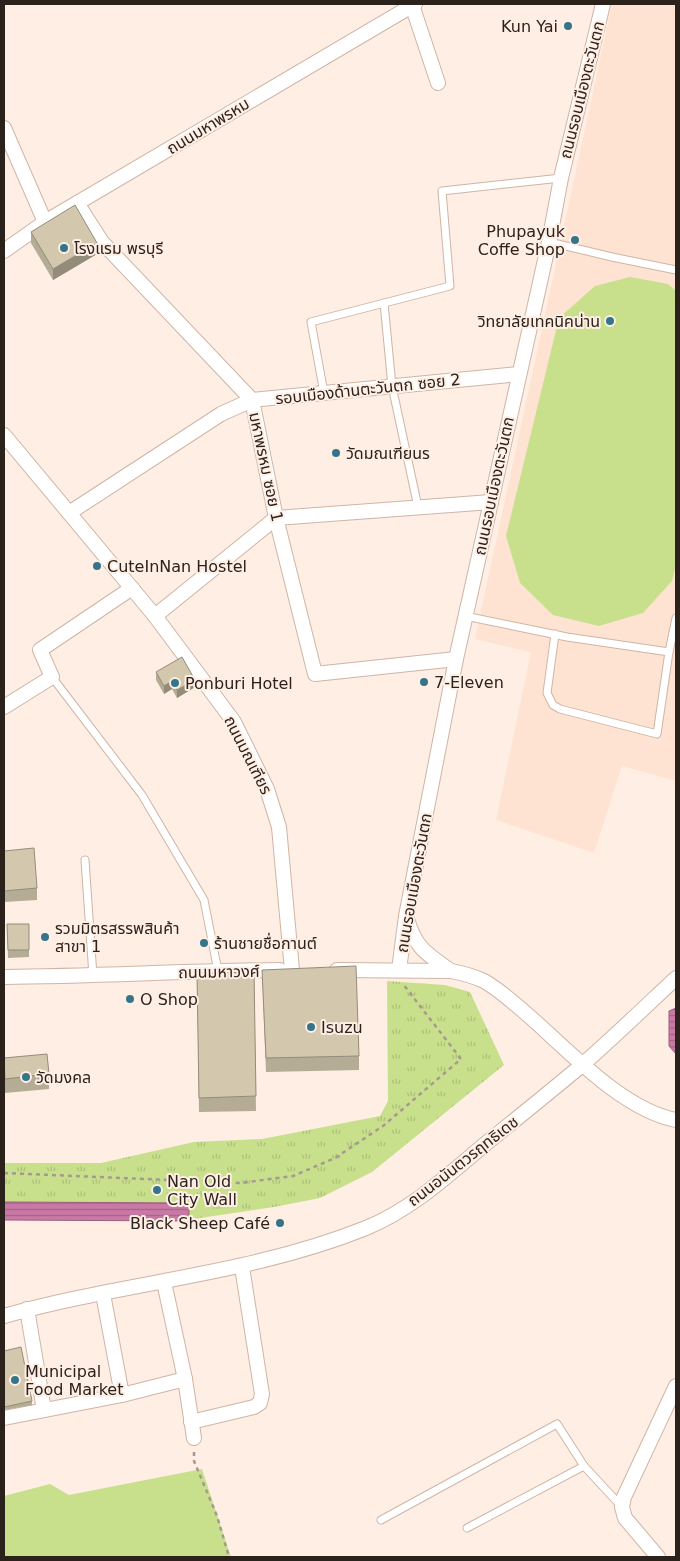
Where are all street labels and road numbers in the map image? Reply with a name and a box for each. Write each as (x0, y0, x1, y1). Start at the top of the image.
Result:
street label: ถนนรอบเมืองตะวันตก (556, 19, 608, 161)
street label: ถนนมหาพรหม (163, 94, 253, 158)
street label: รอบเมืองด้านตะวันตก ซอย 2 (274, 370, 462, 408)
street label: มหาพรหม ซอย 1 (245, 410, 287, 524)
street label: ถนนรอบเมืองตะวันตก (470, 415, 518, 557)
street label: ถนนมณเฑียร (220, 713, 276, 798)
street label: ถนนรอบเมืองตะวันตก (392, 812, 436, 954)
street label: ถนนมหาวงศ์ (178, 962, 260, 982)
street label: ถนนอนันตวรฤทธิเดช (404, 1112, 522, 1210)

